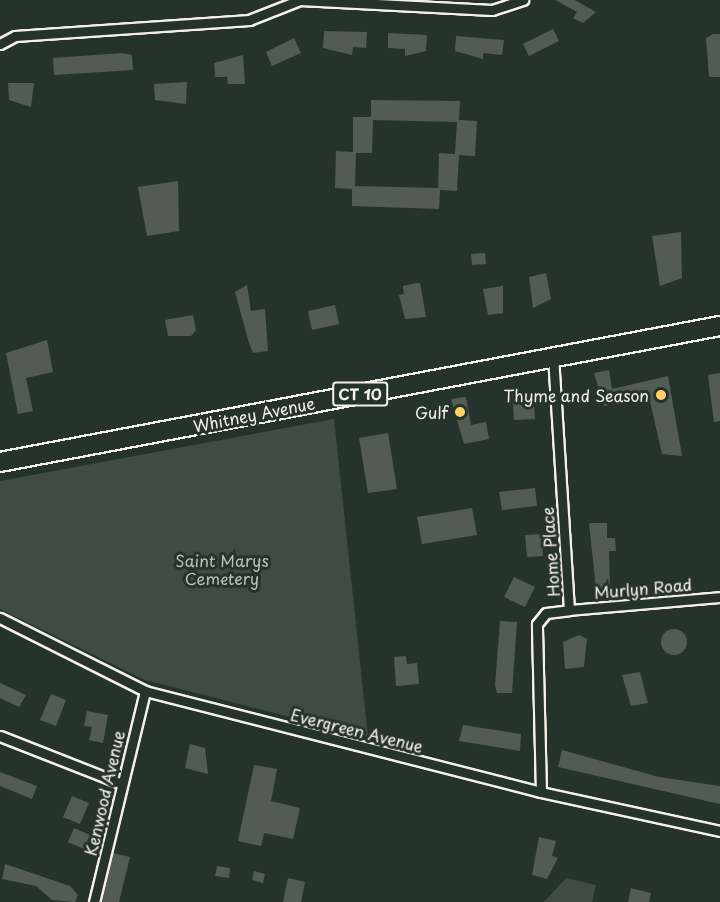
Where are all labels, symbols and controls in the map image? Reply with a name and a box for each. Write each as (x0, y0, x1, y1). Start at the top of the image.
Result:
road number: CT 10 (332, 382, 388, 406)
place label: Thyme and Season (503, 385, 649, 405)
marker: Thyme and Season (654, 388, 668, 402)
street label: Whitney Avenue (191, 393, 317, 435)
place label: Gulf (415, 402, 448, 422)
marker: Gulf (453, 405, 467, 419)
street label: Home Place (537, 506, 563, 598)
park label: Saint Marys Cemetery (175, 550, 269, 588)
street label: Murlyn Road (593, 574, 693, 602)
street label: Evergreen Avenue (288, 704, 426, 756)
street label: Kenwood Avenue (80, 728, 128, 858)

